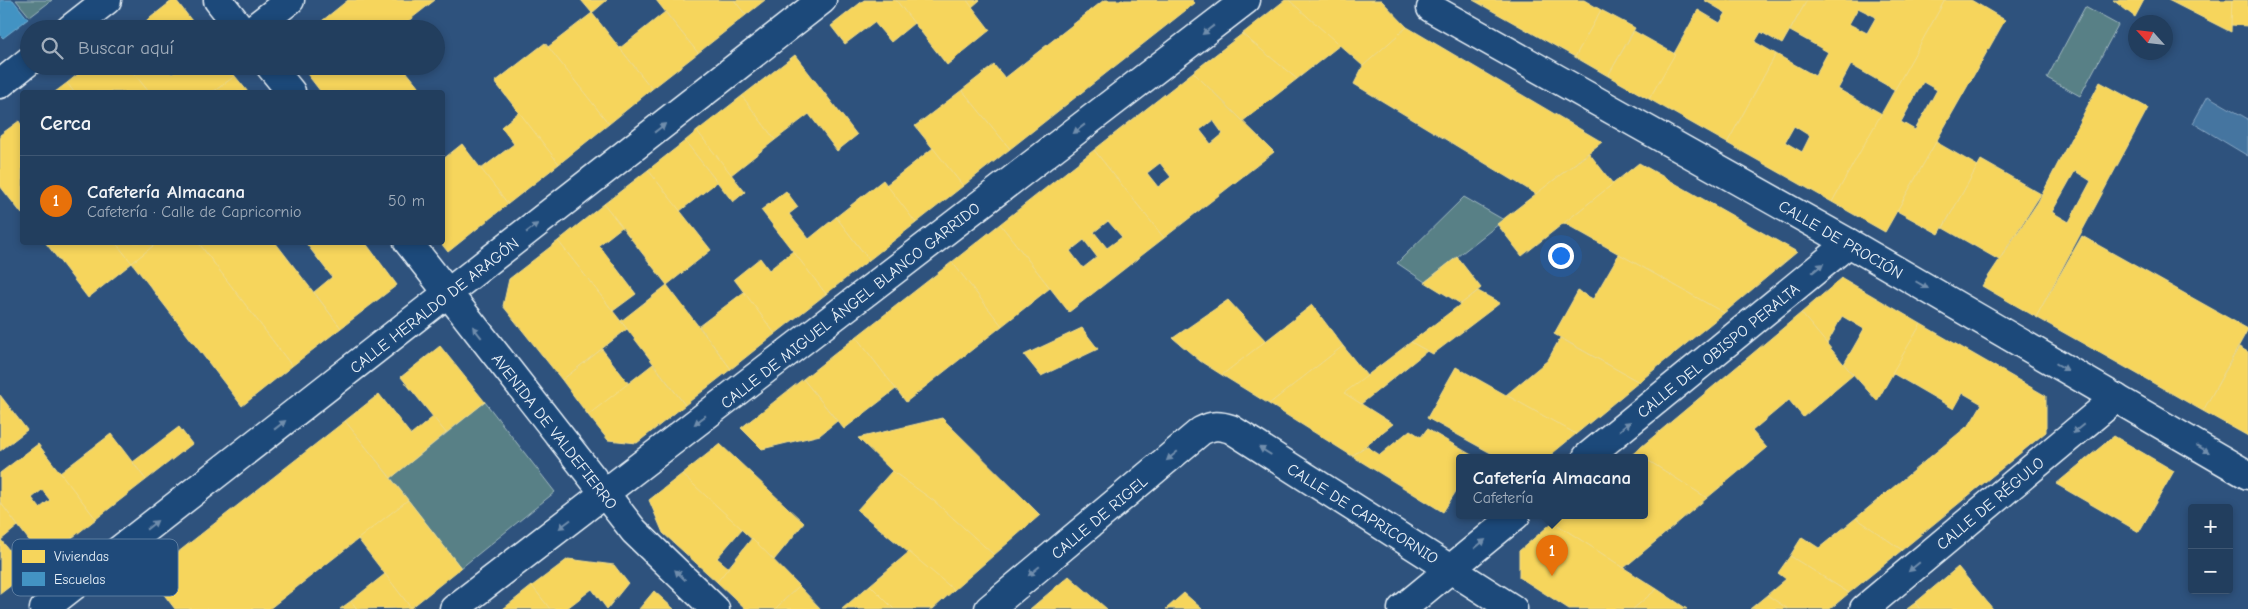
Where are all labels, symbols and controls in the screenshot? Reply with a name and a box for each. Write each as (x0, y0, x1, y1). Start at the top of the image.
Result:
north arrow (2128, 15, 2173, 60)
search box (20, 20, 445, 75)
one-way arrow (1202, 24, 1215, 35)
icon: search (38, 34, 66, 62)
text: Buscar aquí (78, 37, 174, 59)
text: Cerca (40, 111, 91, 135)
one-way arrow (653, 122, 666, 133)
one-way arrow (1072, 124, 1086, 134)
text: Cafetería Almacana (87, 181, 245, 203)
text: 1 (53, 192, 59, 210)
text: 50 m (388, 192, 425, 210)
street label: CALLE DE PROCIÓN (1775, 196, 1906, 283)
street label: CALLE DE MIGUEL ÁNGEL BLANCO GARRIDO (717, 198, 984, 413)
text: Cafetería · Calle de Capricornio (87, 203, 301, 221)
one-way arrow (525, 223, 538, 234)
street label: CALLE HERALDO DE ARAGÓN (346, 233, 523, 377)
your location (1548, 243, 1574, 269)
one-way arrow (1811, 263, 1824, 274)
street label: CALLE DEL OBISPO PERALTA (1634, 280, 1803, 422)
one-way arrow (1914, 281, 1929, 289)
one-way arrow (472, 326, 483, 339)
street label: AVENIDA DE VALDEFIERRO (488, 350, 621, 513)
one-way arrow (2056, 362, 2069, 371)
one-way arrow (694, 415, 707, 426)
one-way arrow (273, 420, 286, 431)
one-way arrow (1618, 421, 1631, 432)
one-way arrow (2072, 424, 2085, 435)
one-way arrow (2196, 444, 2209, 453)
one-way arrow (1259, 446, 1272, 456)
one-way arrow (1166, 450, 1179, 461)
street label: CALLE DE RÉGULO (1933, 453, 2048, 554)
popup (1456, 454, 1648, 519)
street label: CALLE DE CAPRICORNIO (1284, 460, 1441, 568)
text: Cafetería Almacana (1473, 467, 1631, 489)
street label: CALLE DE RIGEL (1048, 472, 1151, 563)
text: Cafetería (1473, 489, 1534, 507)
map controls (2188, 504, 2233, 594)
button: + (2188, 504, 2233, 549)
one-way arrow (558, 519, 572, 529)
one-way arrow (145, 520, 158, 531)
pin: 1 (1536, 535, 1568, 576)
legend (12, 539, 178, 596)
one-way arrow (1473, 539, 1486, 550)
text: Viviendas (54, 548, 109, 565)
button: − (2188, 549, 2233, 594)
one-way arrow (1907, 562, 1920, 573)
one-way arrow (1028, 566, 1041, 577)
one-way arrow (674, 569, 686, 581)
text: Escuelas (54, 571, 105, 588)

